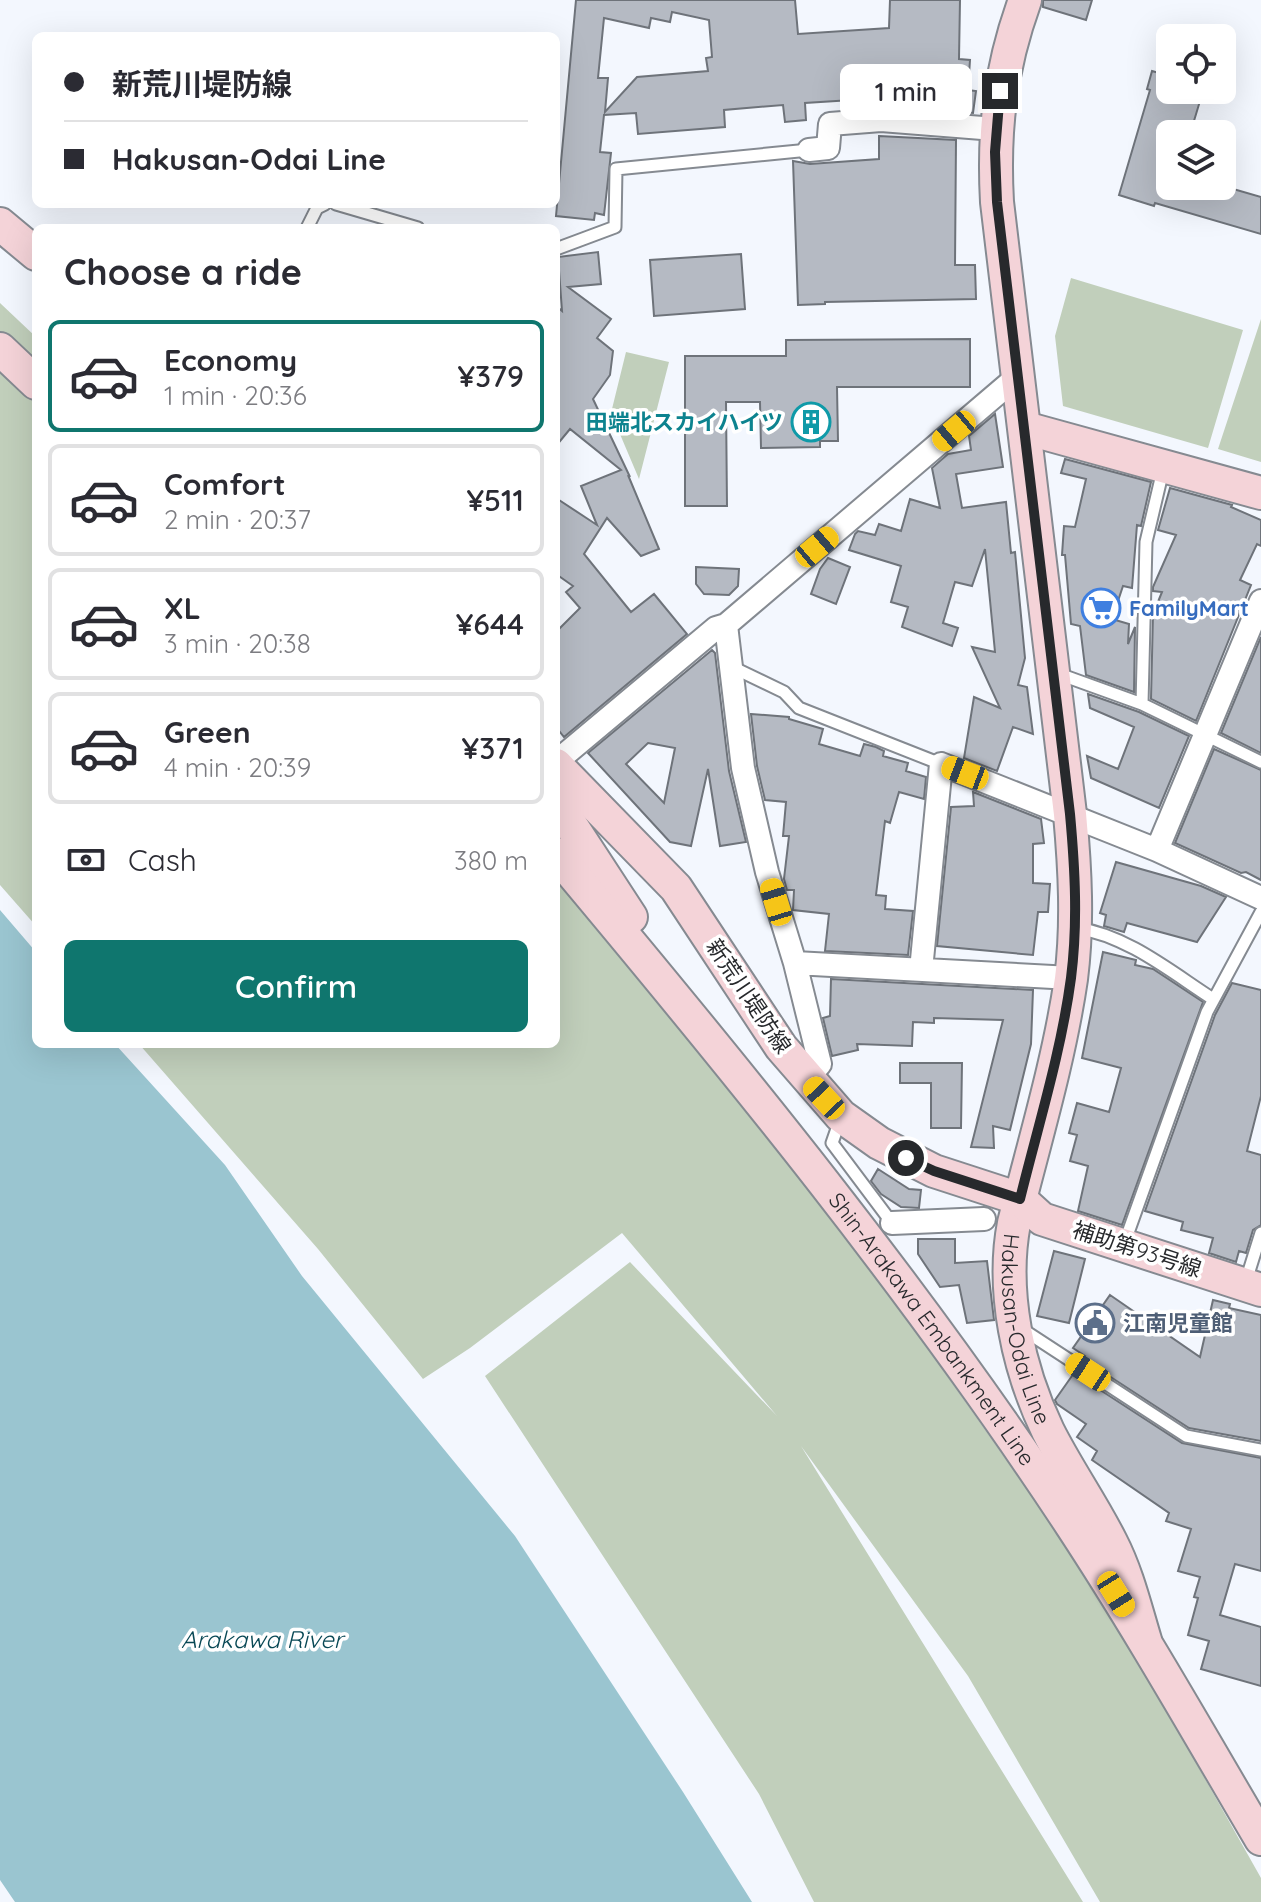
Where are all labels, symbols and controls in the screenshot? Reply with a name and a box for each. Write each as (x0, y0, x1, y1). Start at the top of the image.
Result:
map controls (1156, 24, 1236, 200)
button: locate (1156, 24, 1236, 104)
callout: 1 min (840, 63, 972, 119)
text: 新荒川堤防線 (112, 65, 292, 103)
route end (982, 73, 1018, 109)
text: 1 min (875, 75, 937, 108)
button: layers (1156, 120, 1236, 200)
text: Hakusan-Odai Line (112, 140, 386, 178)
text: Choose a ride (64, 249, 302, 294)
icon: car (68, 340, 140, 412)
text: Economy (164, 341, 297, 379)
text: ¥379 (457, 357, 524, 395)
text: 1 min · 20:36 (164, 379, 307, 412)
building icon: 田端北スカイハイツ (790, 401, 832, 443)
car (928, 406, 980, 456)
place label: 田端北スカイハイツ (586, 408, 783, 436)
icon: car (68, 464, 140, 536)
text: Comfort (164, 465, 285, 503)
text: ¥511 (467, 481, 524, 519)
text: 2 min · 20:37 (164, 503, 311, 536)
car (791, 522, 843, 572)
supermarket icon: FamilyMart (1080, 587, 1122, 629)
icon: car (68, 588, 140, 660)
text: XL (164, 589, 201, 627)
place label: FamilyMart (1129, 594, 1249, 622)
text: ¥644 (456, 605, 524, 643)
text: 3 min · 20:38 (164, 627, 311, 660)
icon: car (68, 712, 140, 784)
text: Green (164, 713, 251, 751)
text: ¥371 (462, 729, 524, 767)
text: 4 min · 20:39 (164, 751, 311, 784)
car (938, 753, 992, 793)
icon: cash (64, 838, 108, 882)
text: Cash (128, 841, 197, 879)
text: 380 m (454, 844, 528, 877)
car (758, 876, 794, 928)
street label: 新荒川堤防線 (700, 933, 798, 1059)
button: Confirm (64, 940, 528, 1032)
car (799, 1072, 849, 1124)
route start (888, 1140, 924, 1176)
street label: Shin-Arakawa Embankment Line (823, 1187, 1041, 1471)
street label: 補助第93号線 (1069, 1215, 1205, 1283)
street label: Hakusan-Odai Line (996, 1232, 1057, 1429)
public building icon: 江南児童館 (1074, 1302, 1116, 1344)
place label: 江南児童館 (1123, 1309, 1233, 1337)
car (1061, 1349, 1115, 1395)
car (1093, 1567, 1139, 1621)
water label: Arakawa River (181, 1624, 346, 1654)

